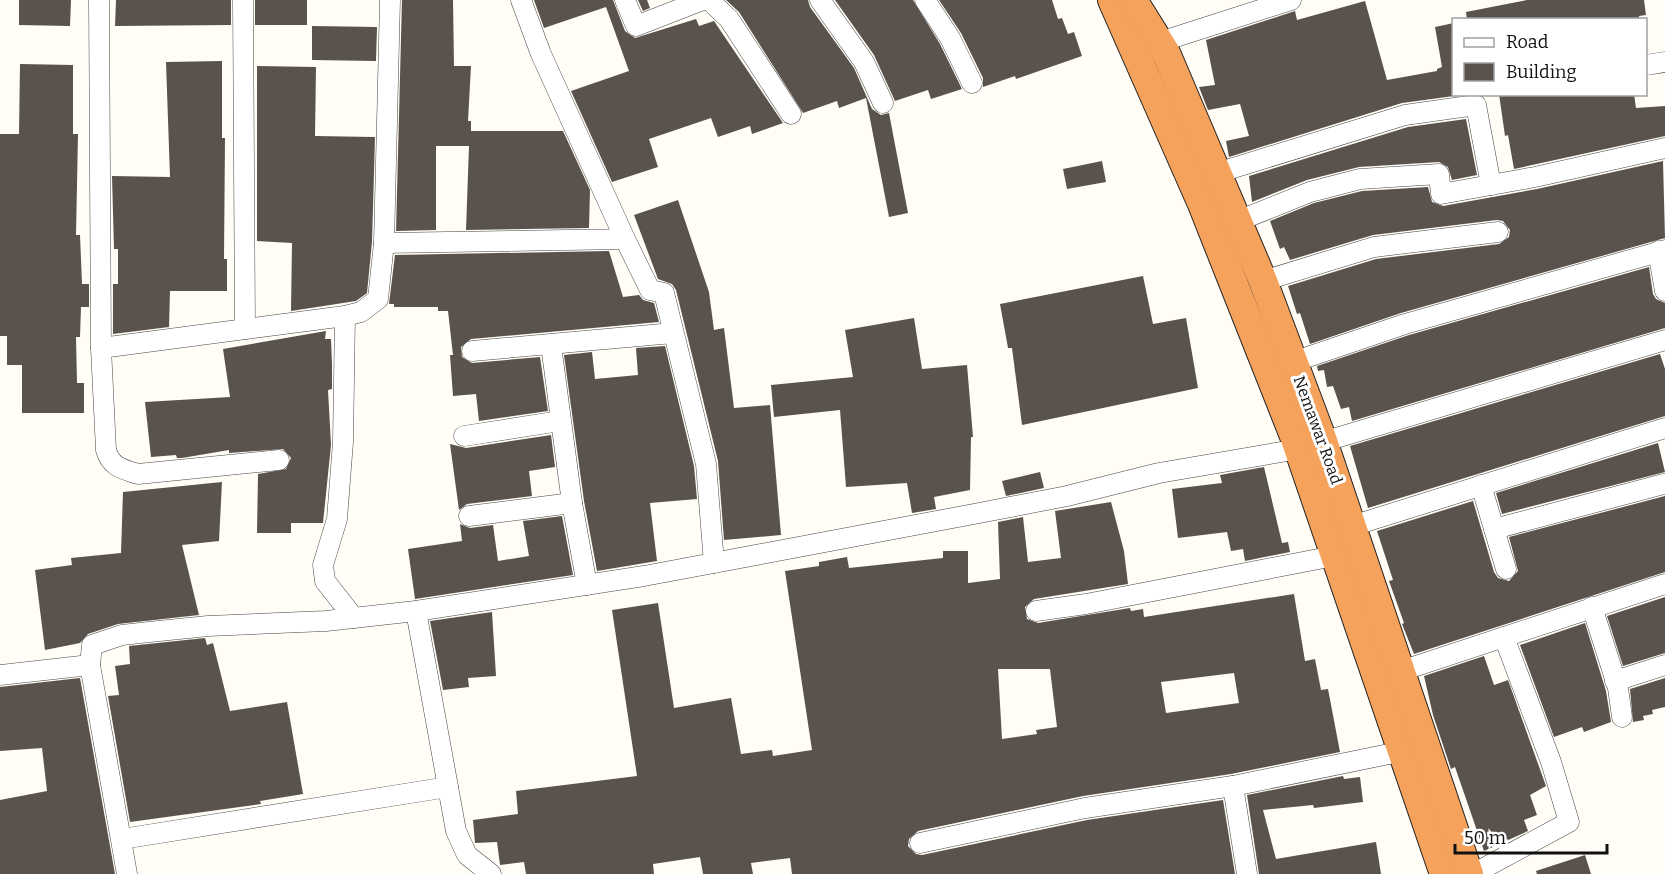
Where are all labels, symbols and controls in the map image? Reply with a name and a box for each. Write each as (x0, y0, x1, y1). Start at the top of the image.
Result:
legend (1452, 18, 1647, 96)
text: Road (1506, 31, 1549, 53)
text: Building (1506, 61, 1577, 83)
street label: Nemawar Road (1290, 373, 1347, 487)
scale bar (1455, 817, 1606, 855)
text: 50 m (1464, 827, 1506, 849)

